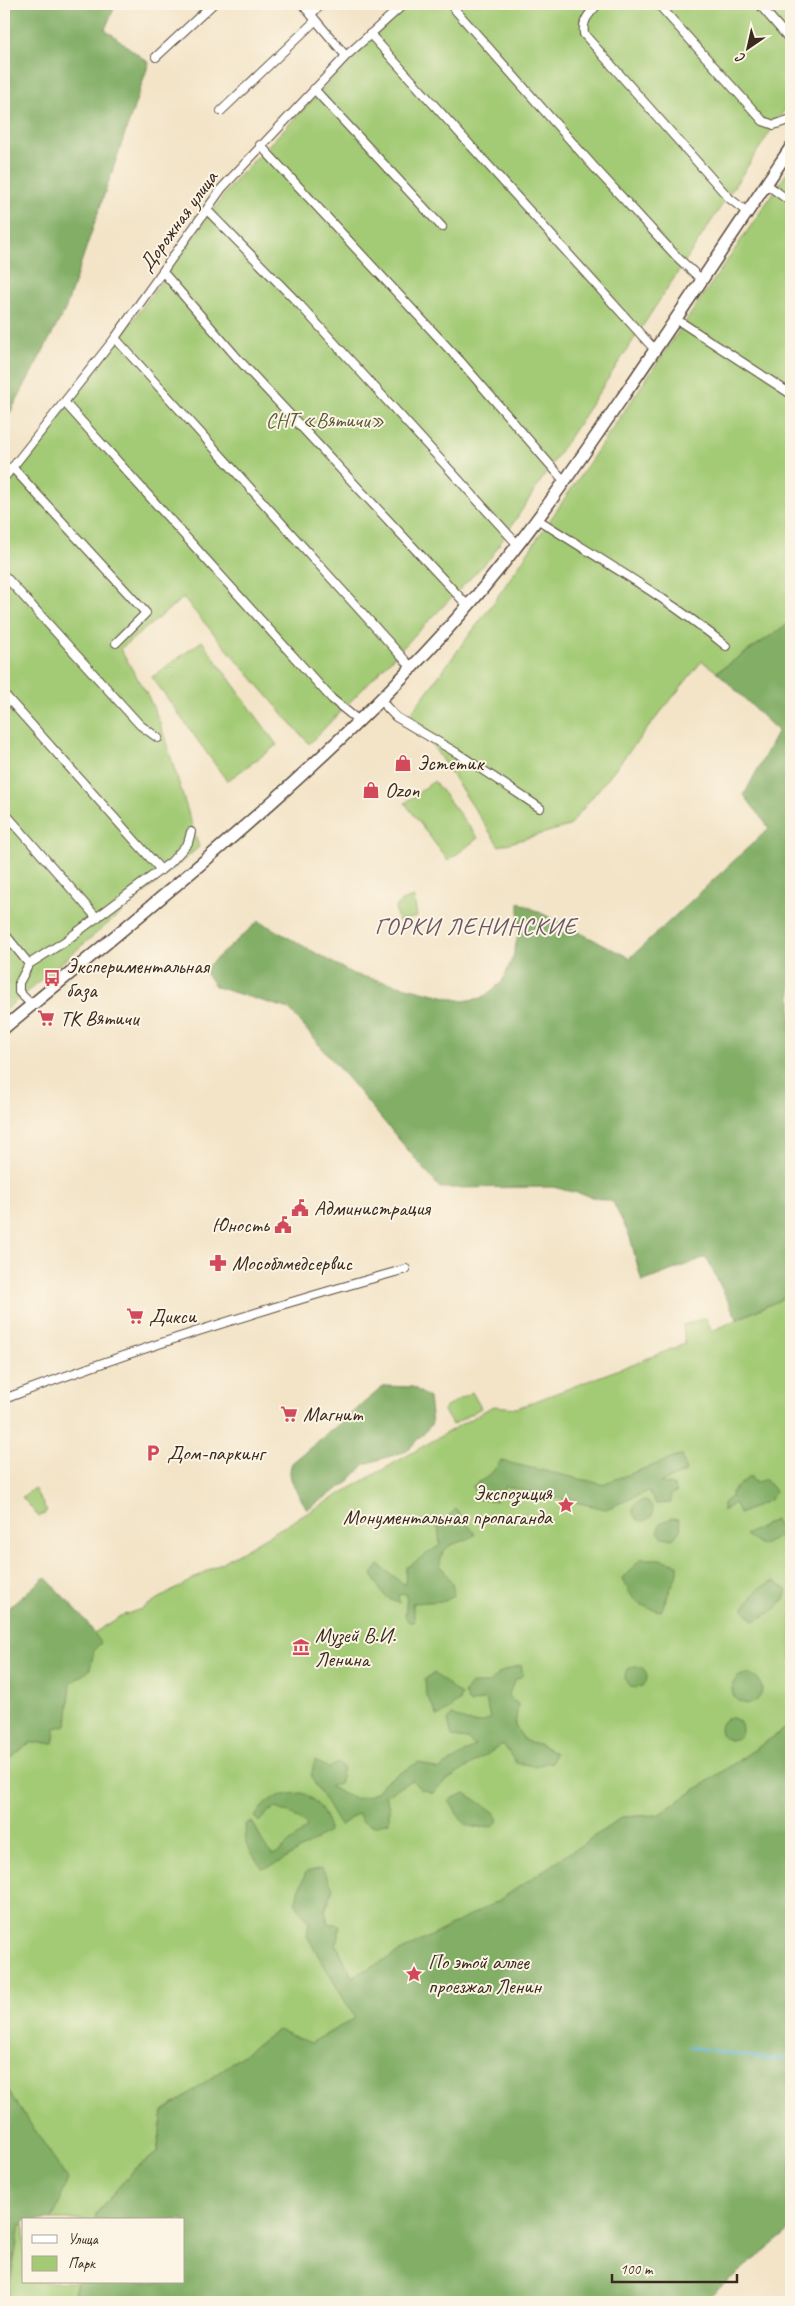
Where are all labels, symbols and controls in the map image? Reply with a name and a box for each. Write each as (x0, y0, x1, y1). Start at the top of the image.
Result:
north arrow (722, 22, 772, 72)
text: С (732, 48, 749, 67)
street label: Дорожная улица (133, 164, 224, 276)
park label: СНТ «Вятичи» (266, 407, 384, 433)
place label: Эстетик (417, 750, 485, 776)
shop icon: Эстетик (393, 753, 413, 773)
place label: Ozon (385, 777, 420, 803)
shop icon: Ozon (361, 780, 381, 800)
district label: ГОРКИ ЛЕНИНСКИЕ (375, 911, 579, 941)
place label: Экспериментальная база (66, 953, 211, 1003)
bus stop icon: Экспериментальная база (42, 968, 62, 988)
place label: ТК Вятичи (60, 1005, 141, 1031)
supermarket icon: ТК Вятичи (36, 1008, 56, 1028)
place label: Администрация (314, 1195, 431, 1221)
public building icon: Администрация (290, 1198, 310, 1218)
place label: Юность (212, 1212, 270, 1238)
public building icon: Юность (273, 1215, 293, 1235)
place label: Мособлмедсервис (232, 1250, 353, 1276)
pharmacy icon: Мособлмедсервис (208, 1253, 228, 1273)
place label: Дикси (149, 1303, 198, 1329)
supermarket icon: Дикси (125, 1306, 145, 1326)
place label: Магнит (303, 1401, 364, 1427)
supermarket icon: Магнит (279, 1404, 299, 1424)
place label: Дом-паркинг (167, 1440, 267, 1466)
parking icon: Дом-паркинг (143, 1443, 163, 1463)
place label: Экспозиция Монументальная пропаганда (343, 1480, 554, 1530)
place icon: Экспозиция Монументальная пропаганда (556, 1495, 576, 1515)
place label: Музей В.И. Ленина (315, 1622, 397, 1672)
museum icon: Музей В.И. Ленина (291, 1637, 311, 1657)
place label: По этой аллее проезжал Ленин (428, 1949, 543, 1999)
place icon: По этой аллее проезжал Ленин (404, 1964, 424, 1984)
legend (22, 2218, 185, 2284)
text: Улица (68, 2230, 99, 2249)
scale bar (612, 2251, 738, 2283)
text: Парк (68, 2254, 96, 2273)
text: 100 m (620, 2260, 654, 2279)

